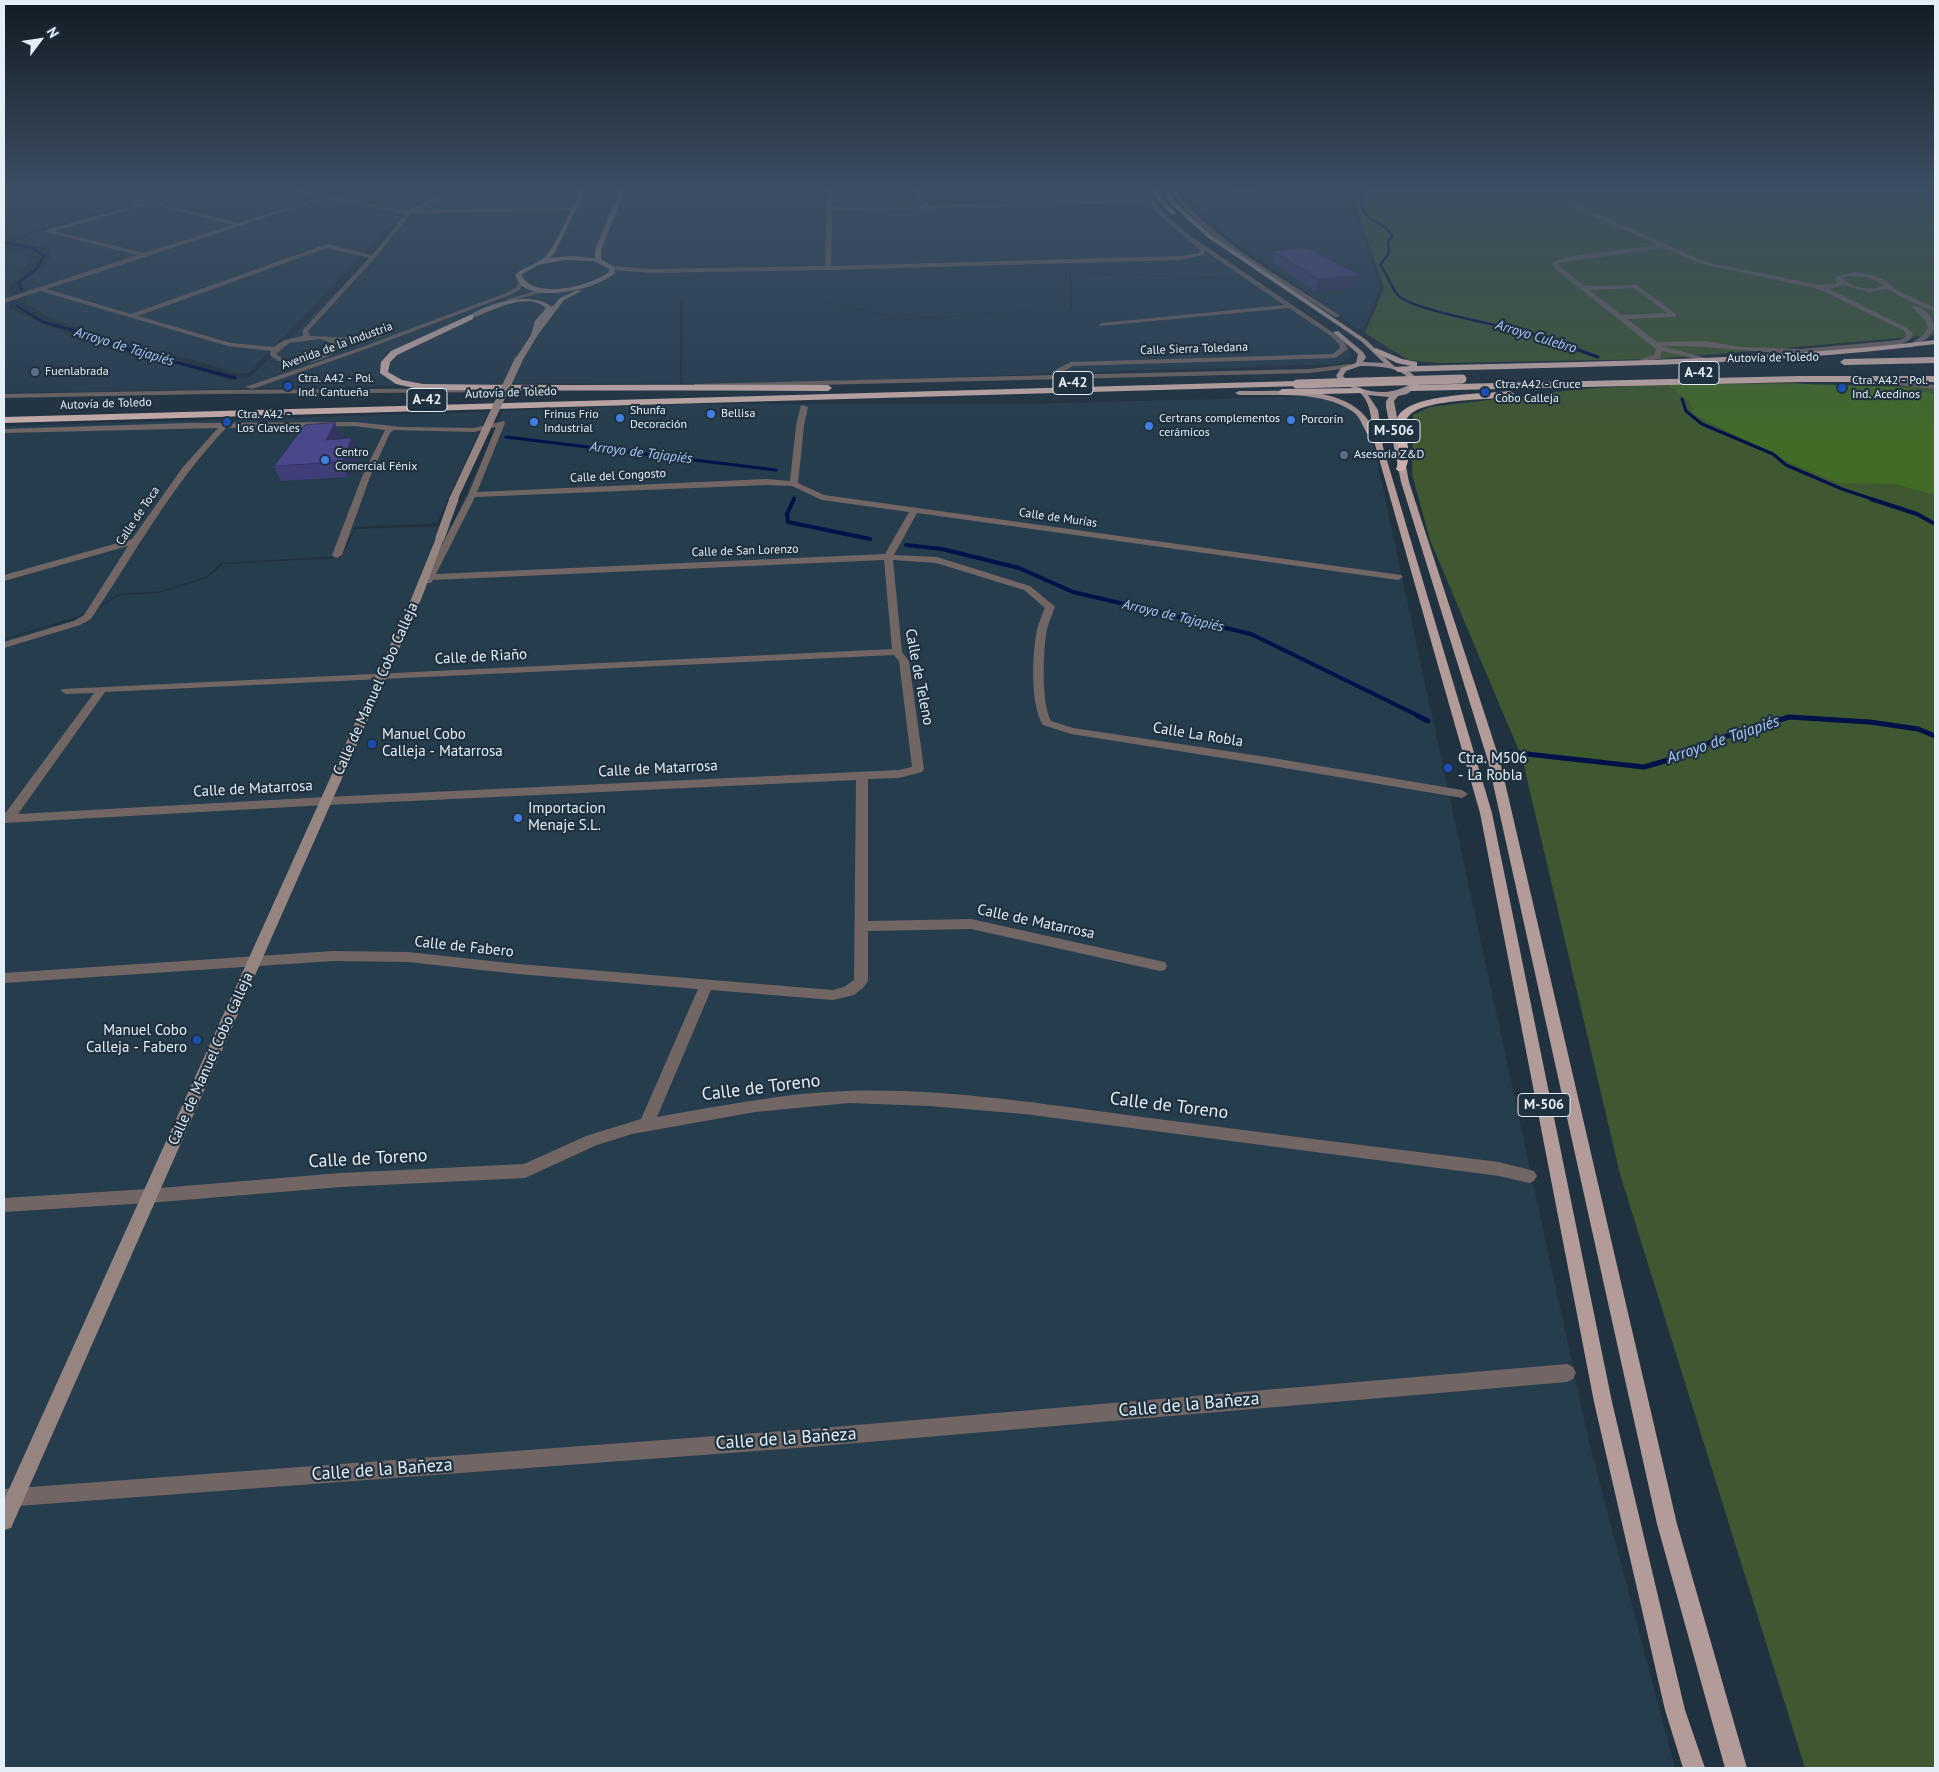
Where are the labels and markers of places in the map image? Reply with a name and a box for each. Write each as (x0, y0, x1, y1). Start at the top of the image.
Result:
place label: Fuenlabrada (45, 365, 109, 379)
marker: Fuenlabrada (29, 366, 41, 378)
place label: Ctra. A42 - Pol. Ind. Cantueña (298, 372, 374, 400)
place label: Ctra. A42 - Pol. Ind. Acedinos (1852, 374, 1928, 402)
place label: Ctra. A42 - Cruce Cobo Calleja (1495, 378, 1581, 406)
marker: Ctra. A42 - Pol. Ind. Cantueña (282, 380, 294, 392)
marker: Ctra. A42 - Pol. Ind. Acedinos (1836, 382, 1848, 394)
marker: Ctra. A42 - Cruce Cobo Calleja (1479, 386, 1491, 398)
place label: Shunfa Decoración (630, 404, 687, 432)
place label: Bellisa (721, 407, 755, 421)
place label: Ctra. A42 - Los Claveles (237, 408, 300, 436)
place label: Frinus Frío Industrial (544, 408, 599, 436)
marker: Bellisa (705, 408, 717, 420)
marker: Shunfa Decoración (614, 412, 626, 424)
place label: Certrans complementos cerámicos (1159, 412, 1280, 440)
place label: Porcorín (1301, 413, 1343, 427)
marker: Porcorín (1285, 414, 1297, 426)
marker: Ctra. A42 - Los Claveles (221, 416, 233, 428)
marker: Frinus Frío Industrial (528, 416, 540, 428)
marker: Certrans complementos cerámicos (1143, 420, 1155, 432)
place label: Centro Comercial Fénix (335, 446, 417, 474)
place label: Asesoria Z&D (1354, 448, 1424, 462)
marker: Asesoria Z&D (1338, 449, 1350, 461)
marker: Centro Comercial Fénix (319, 454, 331, 466)
place label: Manuel Cobo Calleja - Matarrosa (382, 726, 503, 761)
marker: Manuel Cobo Calleja - Matarrosa (366, 738, 378, 750)
place label: Ctra. M506 - La Robla (1458, 750, 1527, 785)
marker: Ctra. M506 - La Robla (1442, 762, 1454, 774)
place label: Importacion Menaje S.L. (528, 800, 606, 835)
marker: Importacion Menaje S.L. (512, 812, 524, 824)
place label: Manuel Cobo Calleja - Fabero (86, 1022, 187, 1057)
marker: Manuel Cobo Calleja - Fabero (191, 1034, 203, 1046)

